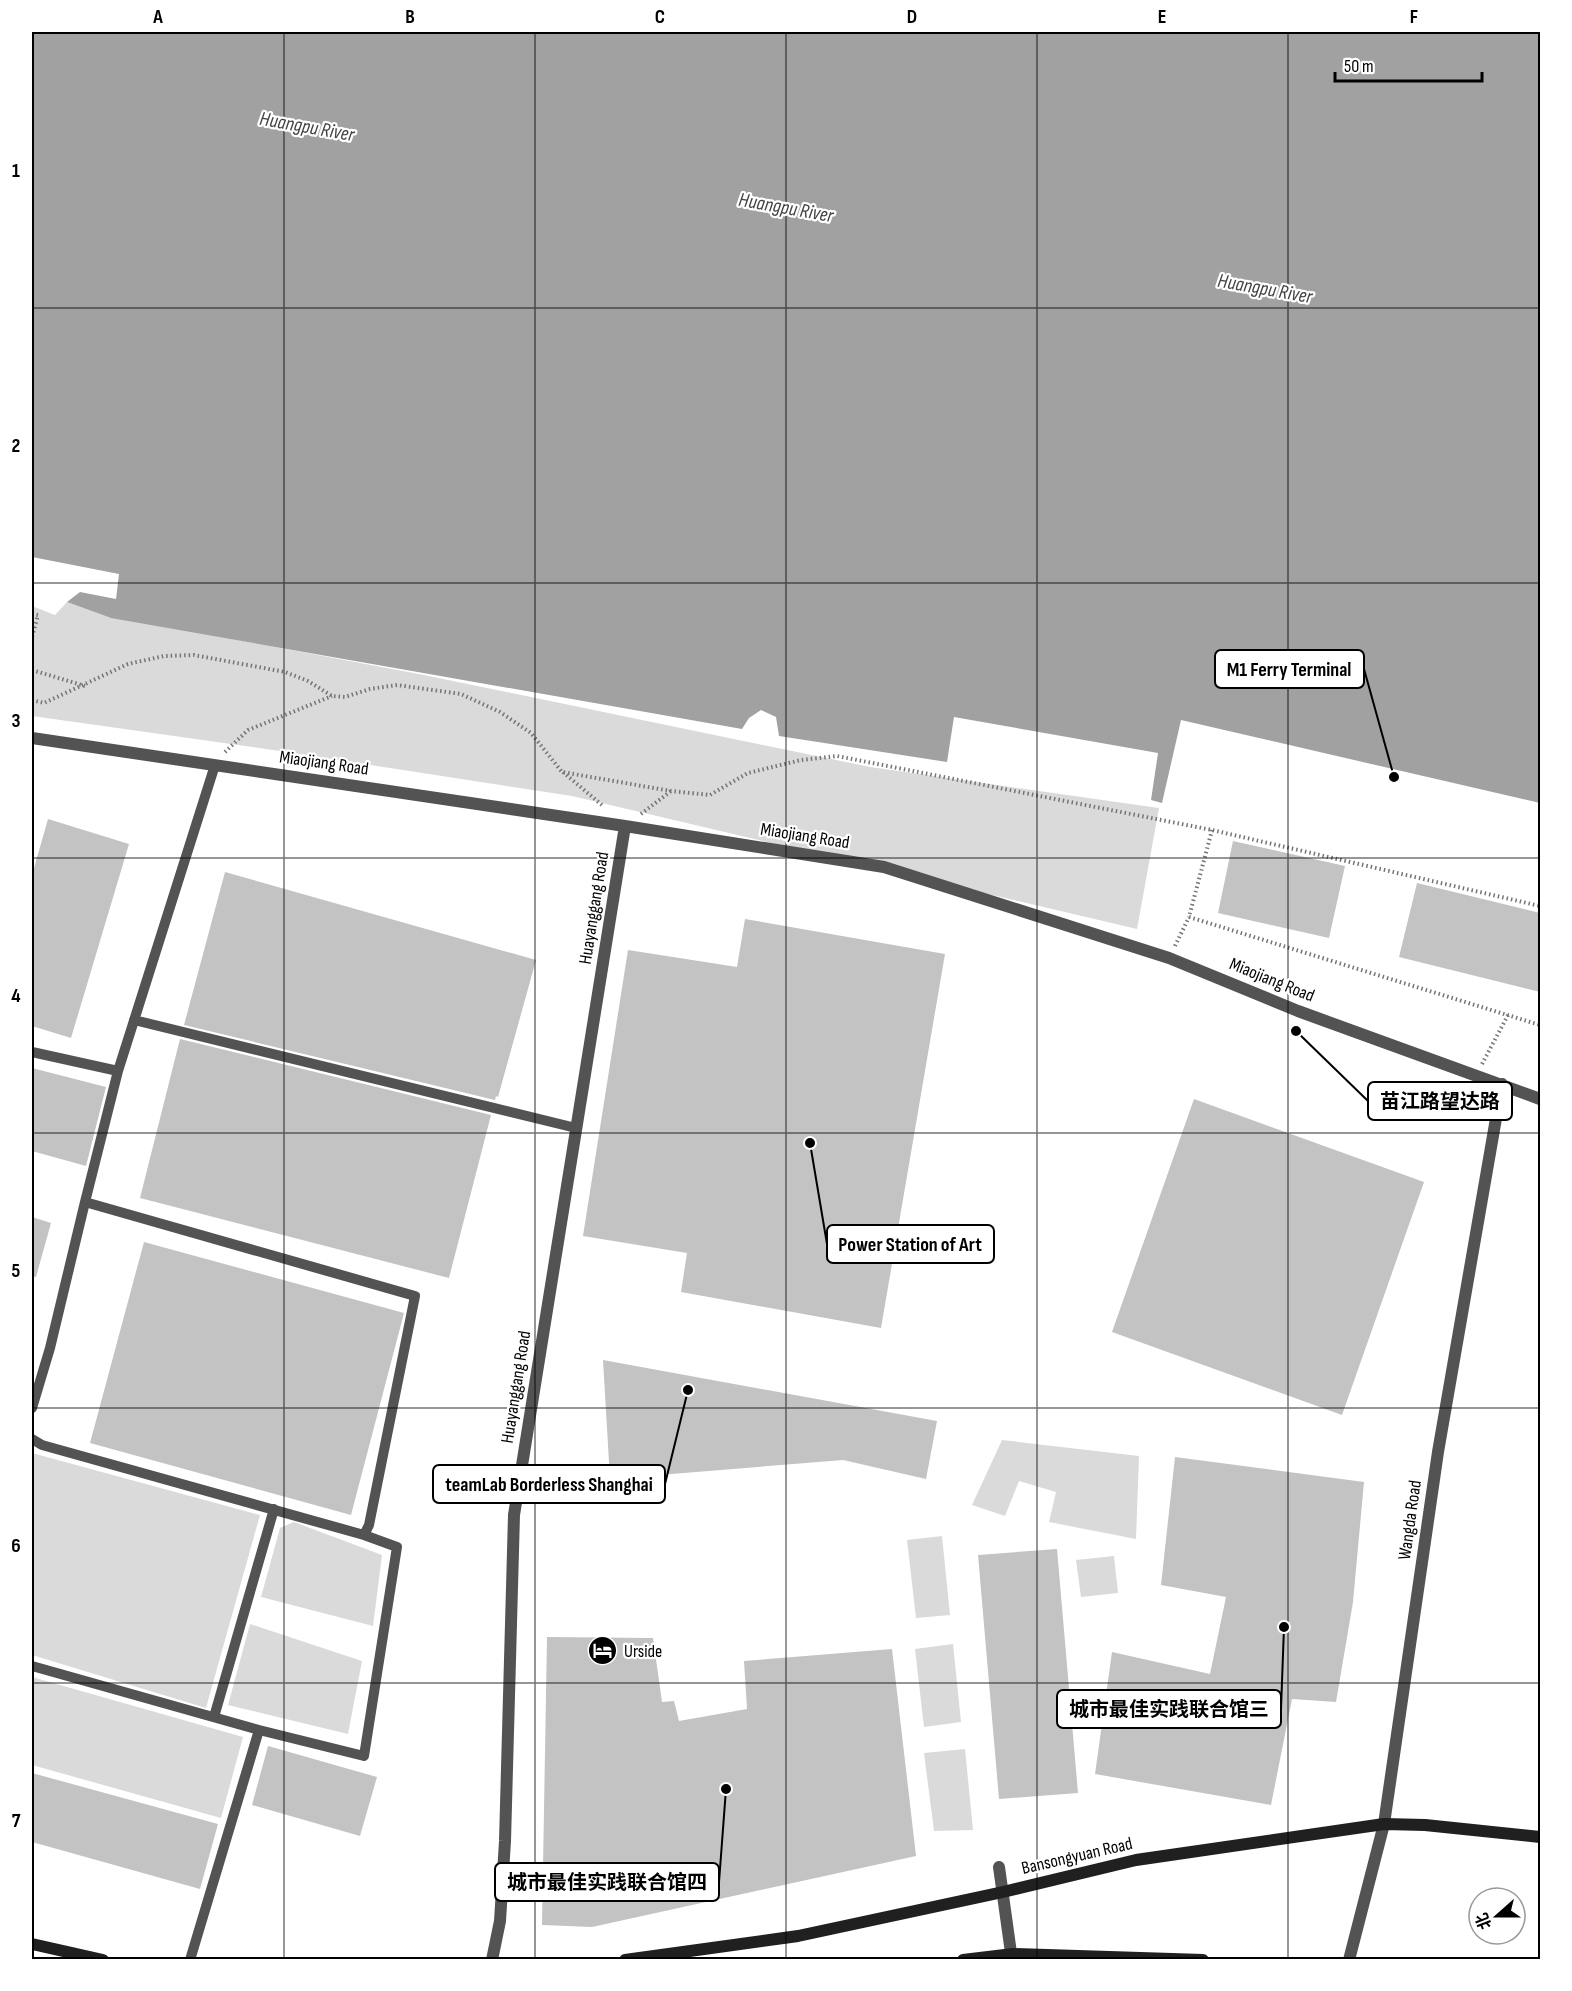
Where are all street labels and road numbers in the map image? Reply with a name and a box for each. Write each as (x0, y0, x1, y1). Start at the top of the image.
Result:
street label: Miaojiang Road (278, 746, 370, 780)
street label: Miaojiang Road (759, 819, 851, 853)
street label: Huayanggang Road (575, 850, 613, 966)
street label: Miaojiang Road (1226, 953, 1318, 1007)
street label: Huayanggang Road (497, 1329, 535, 1445)
street label: Wangda Road (1394, 1479, 1426, 1561)
street label: Bansongyuan Road (1019, 1833, 1135, 1879)

